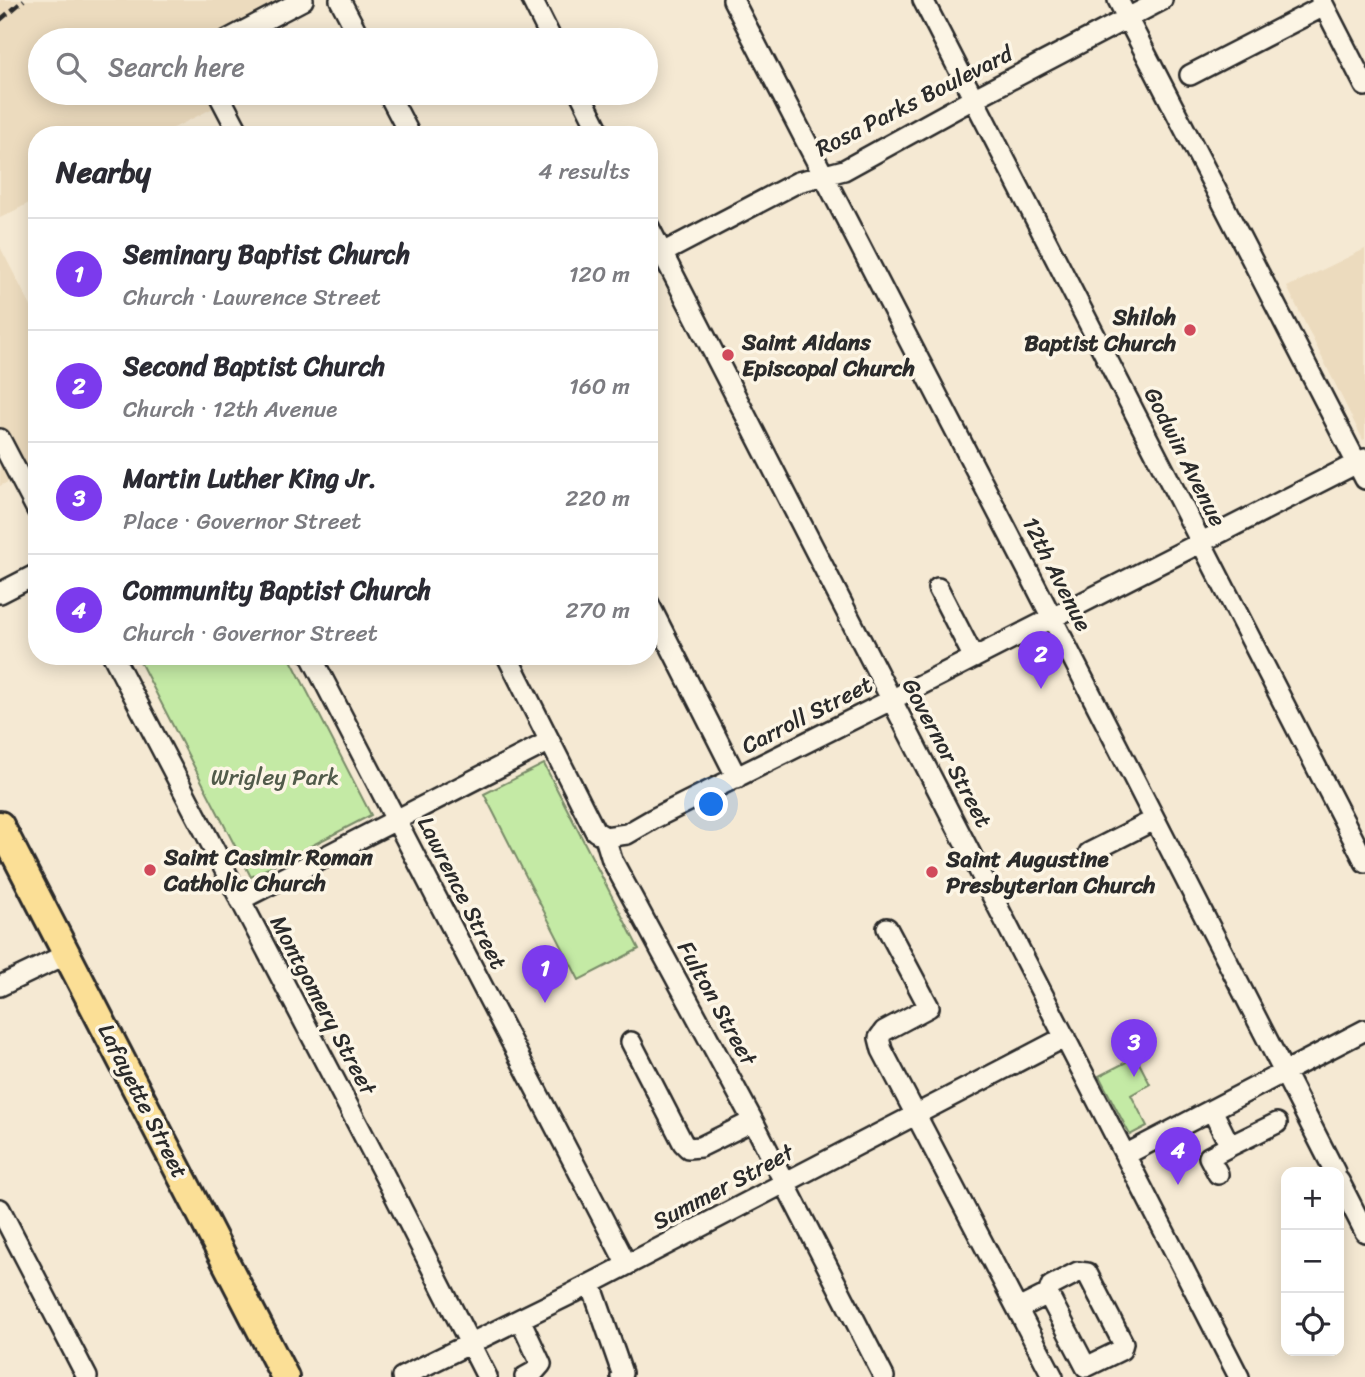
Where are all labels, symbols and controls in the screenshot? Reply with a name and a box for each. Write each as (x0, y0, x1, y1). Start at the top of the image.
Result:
search box (28, 28, 658, 105)
street label: Rosa Parks Boulevard (808, 33, 1022, 169)
text: Search here (108, 44, 245, 90)
icon: search (52, 48, 90, 86)
text: Nearby (56, 145, 151, 199)
text: 4 results (538, 151, 630, 192)
text: Seminary Baptist Church (123, 231, 410, 277)
text: 1 (74, 254, 84, 295)
text: 120 m (569, 254, 630, 295)
text: Church · Lawrence Street (123, 277, 381, 318)
place label: Shiloh Baptist Church (1024, 297, 1176, 364)
place label: Saint Aidans Episcopal Church (741, 322, 915, 389)
marker: Shiloh Baptist Church (1182, 322, 1198, 338)
text: Second Baptist Church (123, 343, 385, 389)
marker: Saint Aidans Episcopal Church (720, 347, 736, 363)
text: 2 (72, 366, 86, 407)
text: 160 m (569, 366, 630, 407)
street label: Godwin Avenue (1132, 380, 1238, 534)
text: Church · 12th Avenue (123, 389, 337, 430)
text: Martin Luther King Jr. (123, 455, 377, 501)
text: 3 (73, 478, 85, 519)
text: 220 m (565, 478, 630, 519)
text: Place · Governor Street (123, 501, 361, 542)
street label: 12th Avenue (1010, 509, 1104, 639)
text: Community Baptist Church (123, 567, 431, 613)
text: 4 (72, 590, 86, 631)
text: 270 m (565, 590, 630, 631)
text: Church · Governor Street (123, 613, 378, 654)
pin: 2 (1018, 631, 1064, 689)
street label: Carroll Street (734, 664, 880, 766)
street label: Governor Street (890, 671, 1004, 835)
park label: Wrigley Park (211, 757, 339, 798)
your location (694, 787, 728, 821)
street label: Lawrence Street (406, 809, 518, 977)
place label: Saint Casimir Roman Catholic Church (163, 837, 373, 904)
place label: Saint Augustine Presbyterian Church (945, 839, 1155, 906)
marker: Saint Casimir Roman Catholic Church (142, 862, 158, 878)
marker: Saint Augustine Presbyterian Church (924, 864, 940, 880)
street label: Montgomery Street (258, 908, 389, 1104)
street label: Fulton Street (666, 933, 769, 1075)
pin: 1 (522, 945, 568, 1003)
street label: Lafayette Street (86, 1016, 200, 1186)
pin: 3 (1111, 1019, 1157, 1077)
pin: 4 (1155, 1127, 1201, 1185)
street label: Summer Street (645, 1132, 803, 1242)
map controls (1281, 1167, 1344, 1356)
button: + (1281, 1167, 1344, 1230)
button: − (1281, 1230, 1344, 1293)
button: locate (1281, 1293, 1344, 1356)

